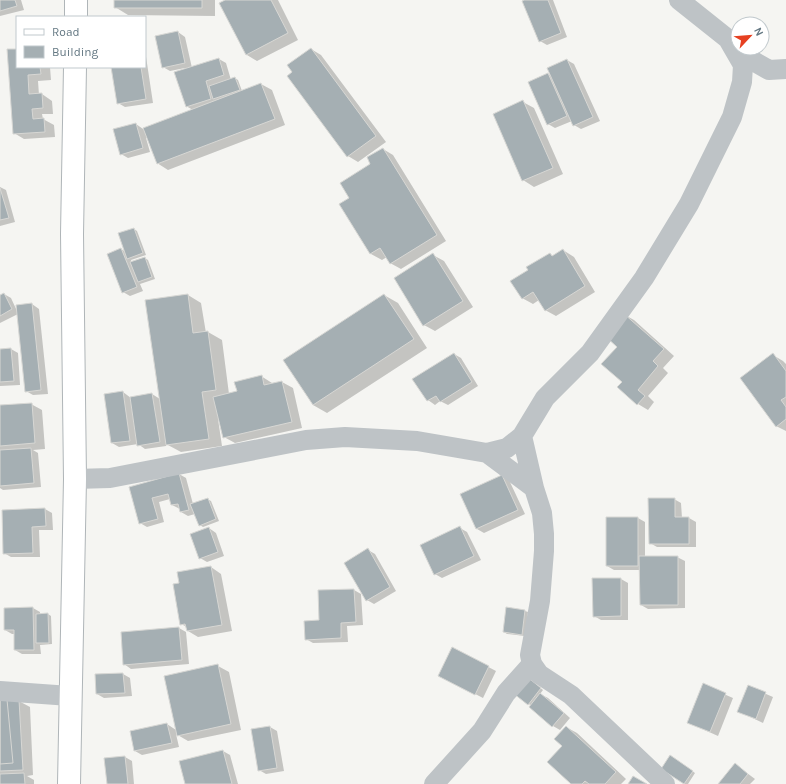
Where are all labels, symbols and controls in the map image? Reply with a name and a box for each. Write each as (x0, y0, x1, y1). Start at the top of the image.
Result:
legend (16, 16, 146, 68)
north arrow (730, 16, 770, 56)
text: Road (52, 25, 80, 39)
text: N (751, 25, 766, 38)
text: Building (52, 45, 99, 59)

